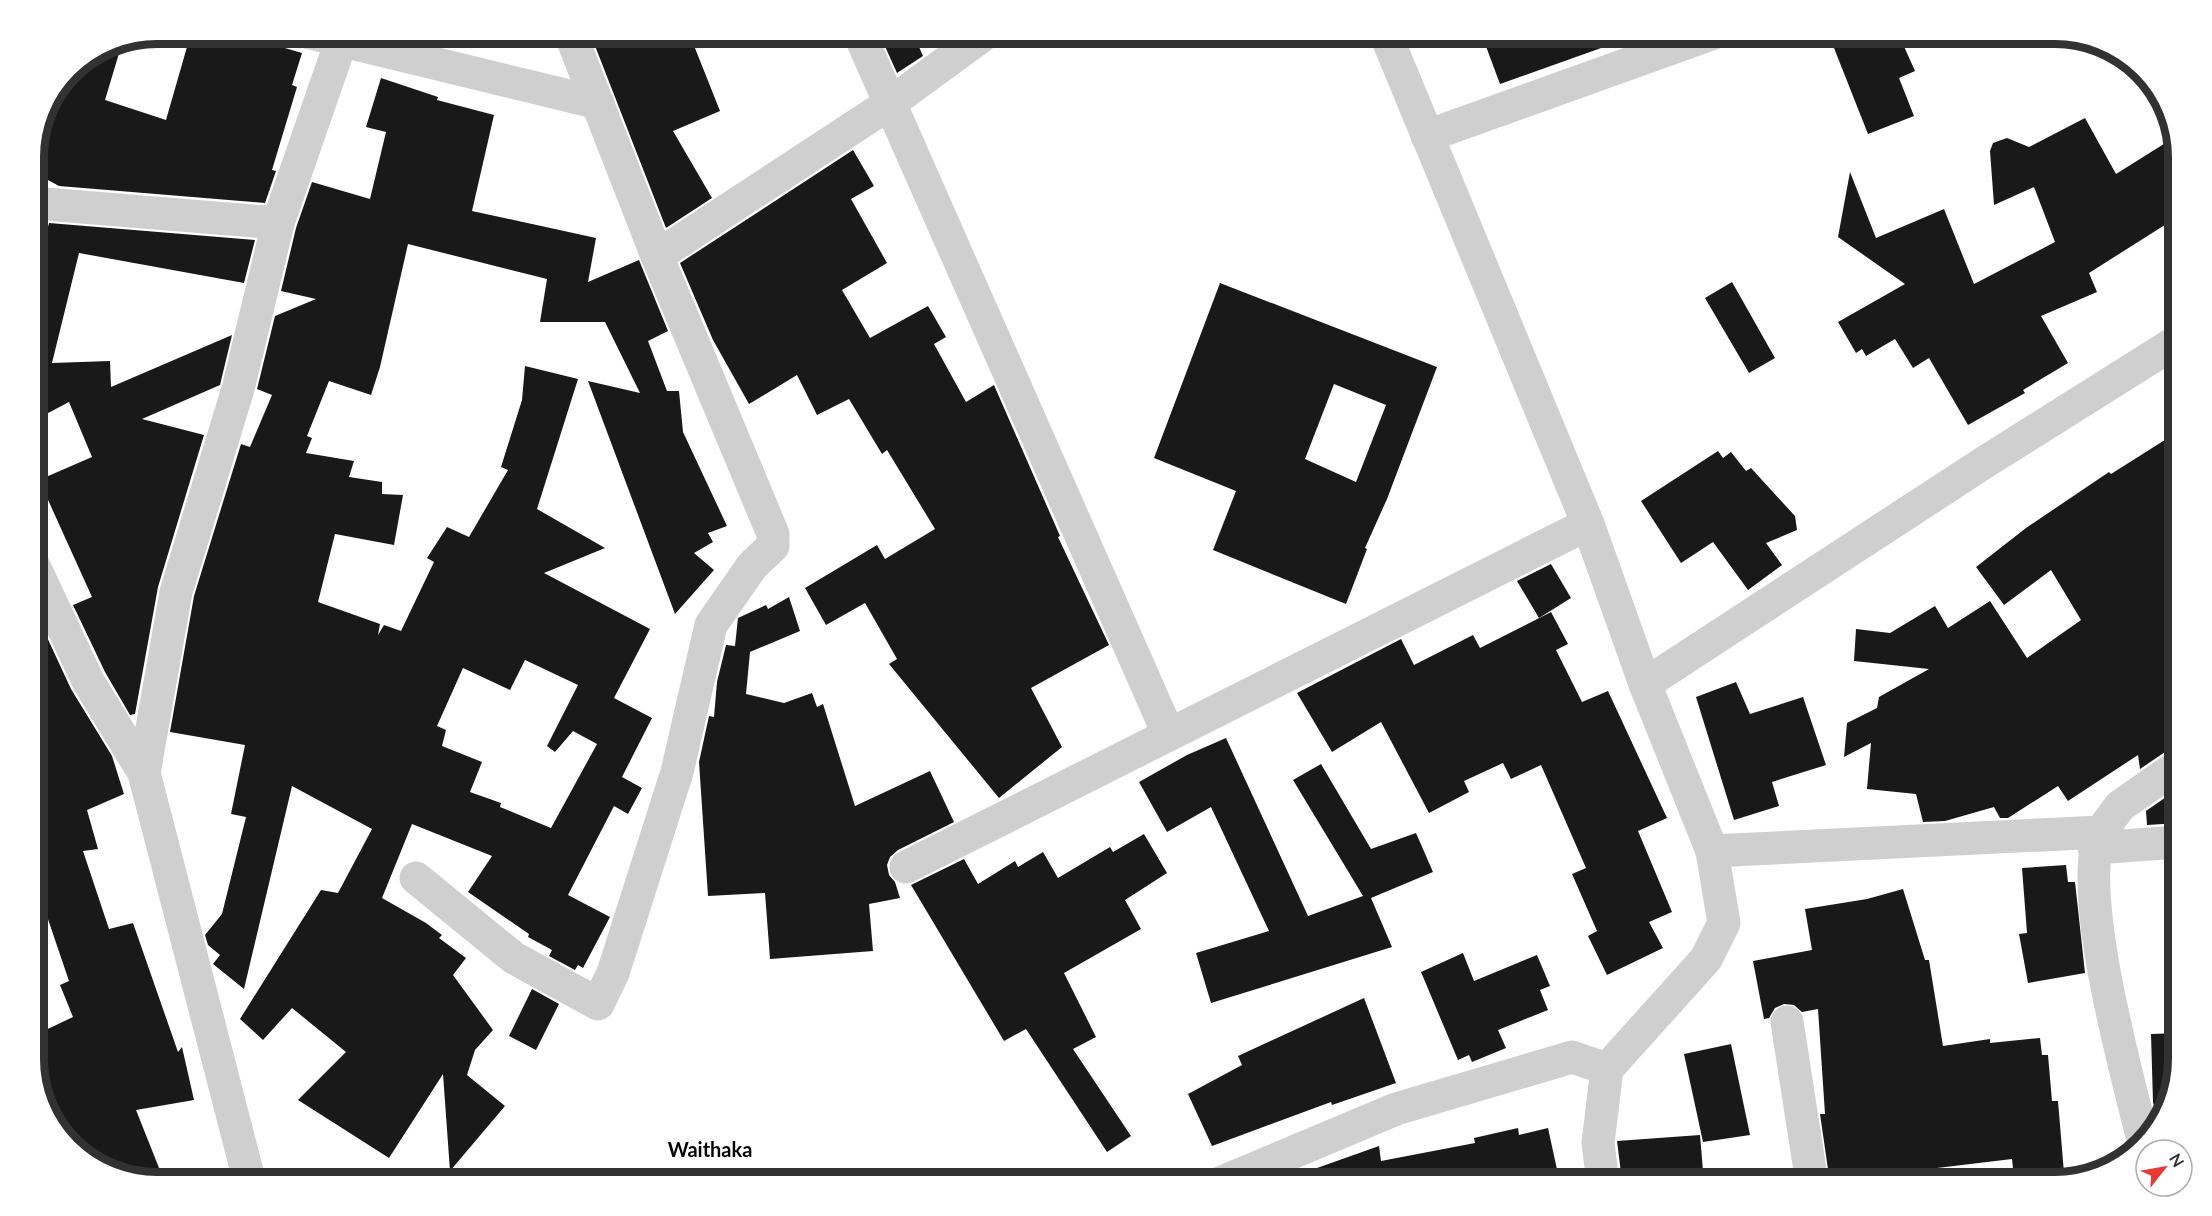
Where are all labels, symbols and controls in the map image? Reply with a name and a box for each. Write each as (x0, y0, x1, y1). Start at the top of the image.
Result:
district label: Waithaka (668, 1137, 752, 1161)
north arrow (2134, 1138, 2194, 1198)
text: N (2166, 1150, 2189, 1170)

